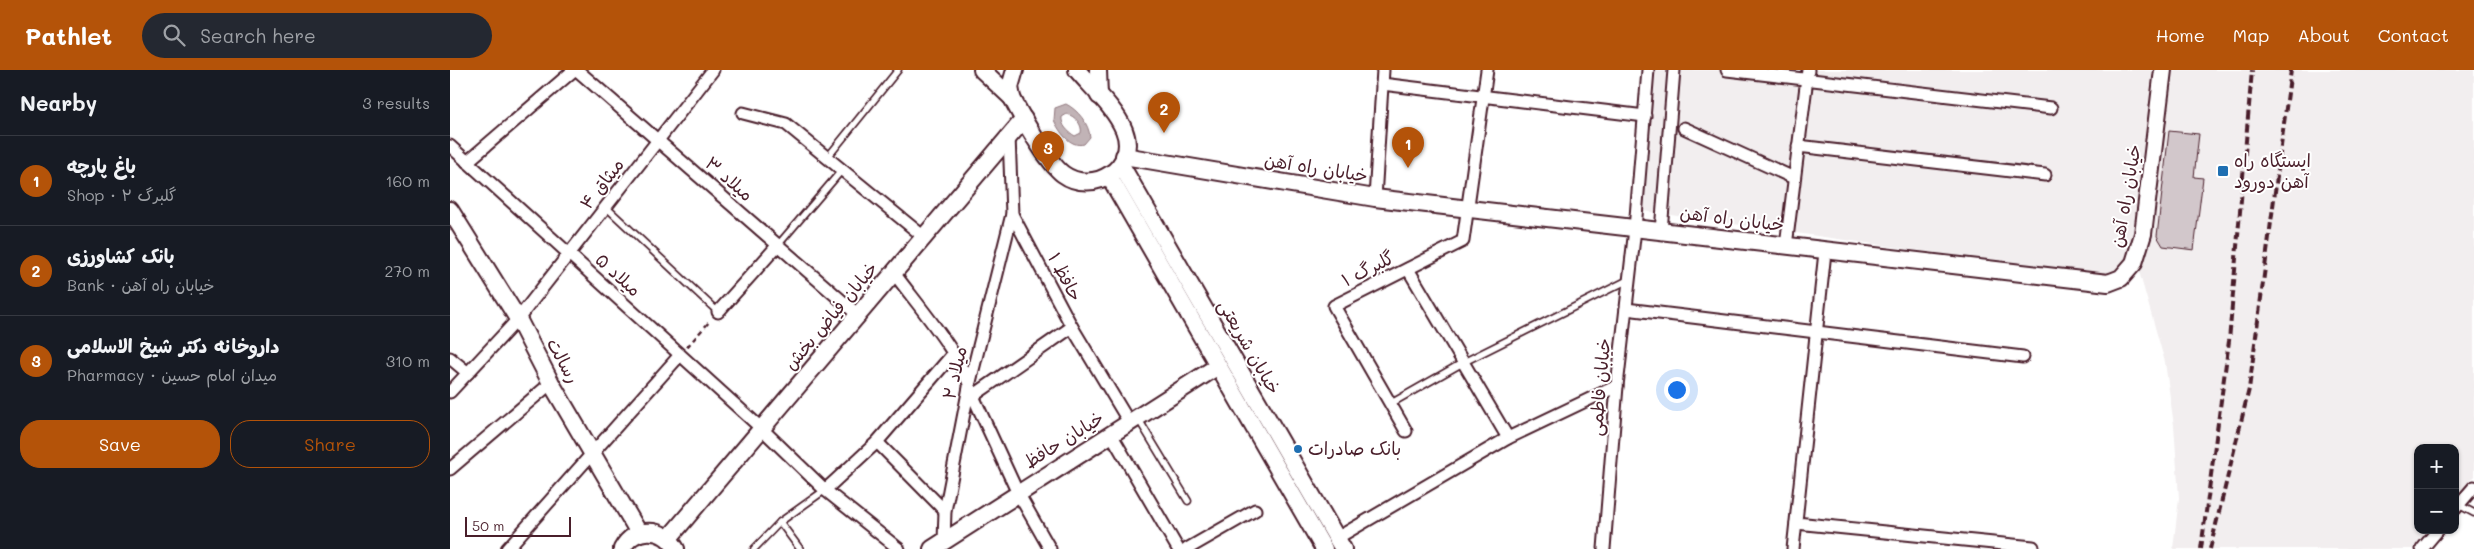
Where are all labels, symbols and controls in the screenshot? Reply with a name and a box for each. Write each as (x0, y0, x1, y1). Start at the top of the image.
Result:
search box (142, 13, 492, 58)
text: Pathlet (25, 20, 112, 51)
icon: search (160, 21, 188, 49)
text: Search here (200, 23, 316, 48)
text: Home (2156, 23, 2205, 47)
text: Map (2233, 23, 2269, 47)
text: About (2297, 23, 2350, 47)
text: Contact (2378, 23, 2449, 47)
text: Nearby (20, 89, 97, 116)
text: 3 results (362, 92, 430, 113)
pin: 2 (1148, 92, 1180, 133)
pin: 1 (1392, 127, 1424, 168)
pin: 3 (1032, 131, 1064, 172)
street label: خیابان راه آهن (2104, 142, 2146, 249)
street label: خیابان راه آهن (1263, 147, 1370, 187)
place label: ایستگاه راه آهن دورود (2234, 148, 2311, 193)
street label: میلاد ۳ (701, 151, 759, 206)
text: باغ پارچه (67, 153, 136, 178)
street label: میثاق ۴ (574, 153, 629, 214)
marker: ایستگاه راه آهن دورود (2216, 164, 2230, 178)
text: 1 (32, 170, 40, 191)
text: 160 m (385, 170, 430, 191)
text: Shop · گلبرگ ۲ (67, 184, 176, 205)
street label: خیابان راه آهن (1679, 200, 1786, 236)
text: بانک کشاورزی (67, 243, 174, 268)
street label: گلبرگ ۱ (1337, 245, 1398, 291)
street label: میلاد ۵ (591, 247, 647, 301)
street label: حافظ ۱ (1043, 248, 1089, 305)
street label: خیابان فیاض بخش (778, 256, 882, 374)
text: 2 (32, 260, 40, 281)
text: 270 m (384, 260, 430, 281)
text: Bank · خیابان راه آهن (67, 274, 214, 295)
street label: خیابان شریعتی (1213, 295, 1287, 398)
text: داروخانه دکتر شیخ الاسلامی (67, 333, 279, 358)
street label: رسالت (542, 334, 586, 387)
street label: خیابان فاطمی (1583, 337, 1615, 437)
street label: میلاد ۲ (936, 344, 972, 402)
text: 3 (31, 350, 41, 371)
text: 310 m (386, 350, 430, 371)
text: Pharmacy · میدان امام حسین (67, 364, 277, 385)
your location (1664, 377, 1690, 403)
street label: خیابان حافظ (1019, 405, 1108, 473)
button: Save (20, 420, 220, 468)
button: Share (230, 420, 430, 468)
place label: بانک صادرات (1308, 436, 1401, 460)
marker: بانک صادرات (1292, 443, 1304, 455)
map controls (2414, 444, 2459, 534)
button: + (2414, 444, 2459, 489)
button: − (2414, 489, 2459, 534)
scale bar (465, 514, 571, 537)
text: 50 m (472, 516, 504, 535)

